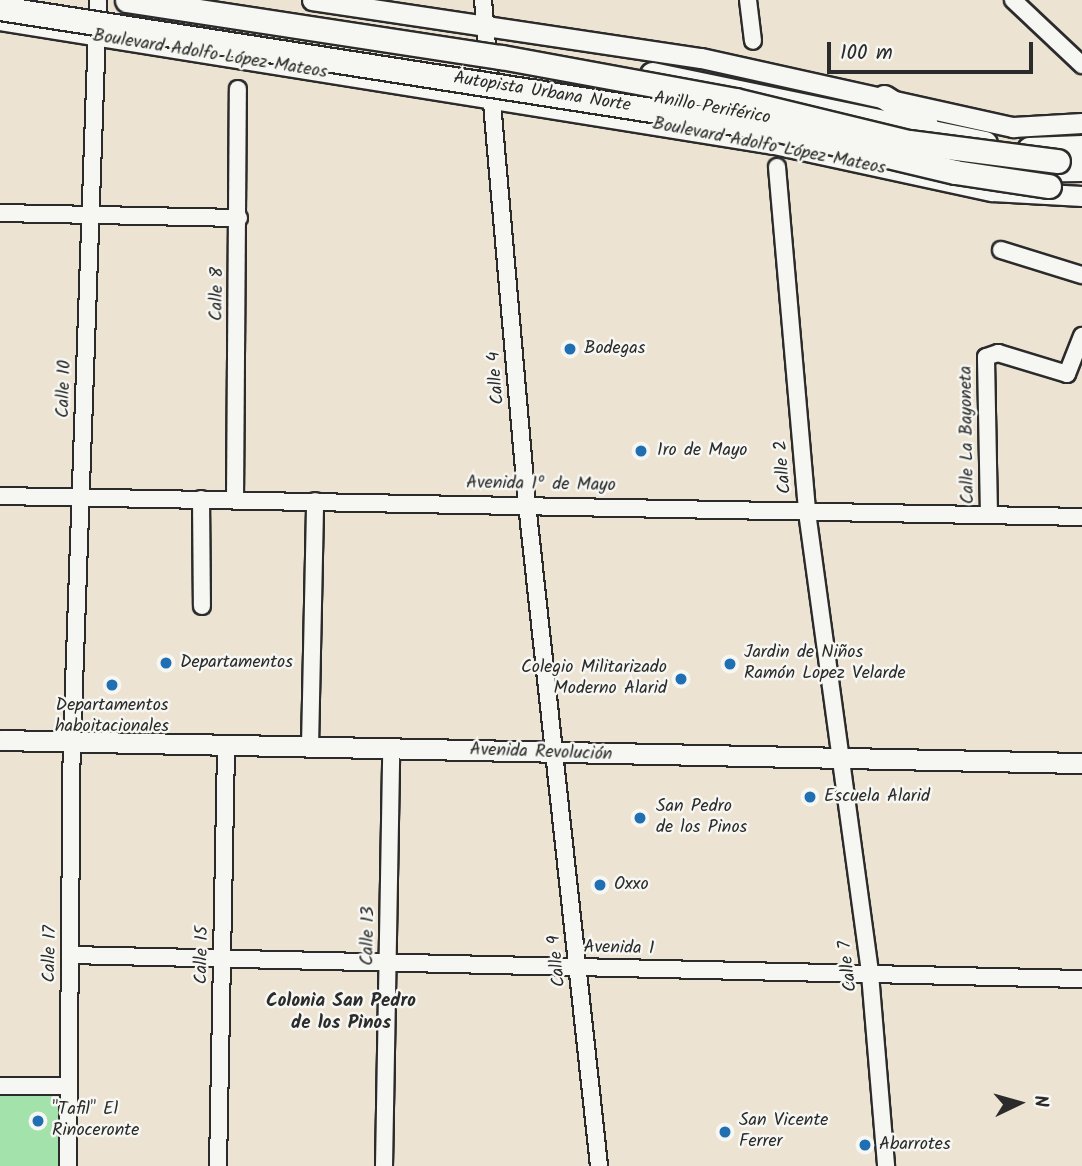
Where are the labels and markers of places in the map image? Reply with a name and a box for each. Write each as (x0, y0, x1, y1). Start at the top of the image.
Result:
place label: Bodegas (584, 338, 645, 360)
marker: Bodegas (562, 341, 578, 357)
place label: 1ro de Mayo (657, 440, 748, 462)
marker: 1ro de Mayo (631, 441, 651, 461)
place label: Jardin de Niños Ramón Lopez Velarde (744, 643, 906, 686)
place label: Departamentos (180, 652, 293, 674)
marker: Departamentos (158, 655, 174, 671)
marker: Jardin de Niños Ramón Lopez Velarde (722, 656, 738, 672)
place label: Colegio Militarizado Moderno Alarid (521, 658, 667, 700)
marker: Colegio Militarizado Moderno Alarid (673, 671, 689, 687)
marker: Departamentos haboitacionales (104, 677, 120, 693)
place label: Departamentos haboitacionales (55, 696, 169, 738)
place label: Escuela Alarid (824, 786, 930, 808)
marker: Escuela Alarid (802, 789, 818, 805)
place label: San Pedro de los Pinos (656, 797, 747, 840)
marker: San Pedro de los Pinos (630, 808, 650, 828)
place label: Oxxo (614, 874, 649, 896)
marker: Oxxo (592, 877, 608, 893)
place label: "Tafil" El Rinoceronte (52, 1100, 139, 1142)
place label: San Vicente Ferrer (739, 1111, 828, 1154)
marker: "Tafil" El Rinoceronte (30, 1113, 46, 1129)
marker: San Vicente Ferrer (717, 1124, 733, 1140)
place label: Abarrotes (879, 1134, 951, 1156)
marker: Abarrotes (857, 1137, 873, 1153)

